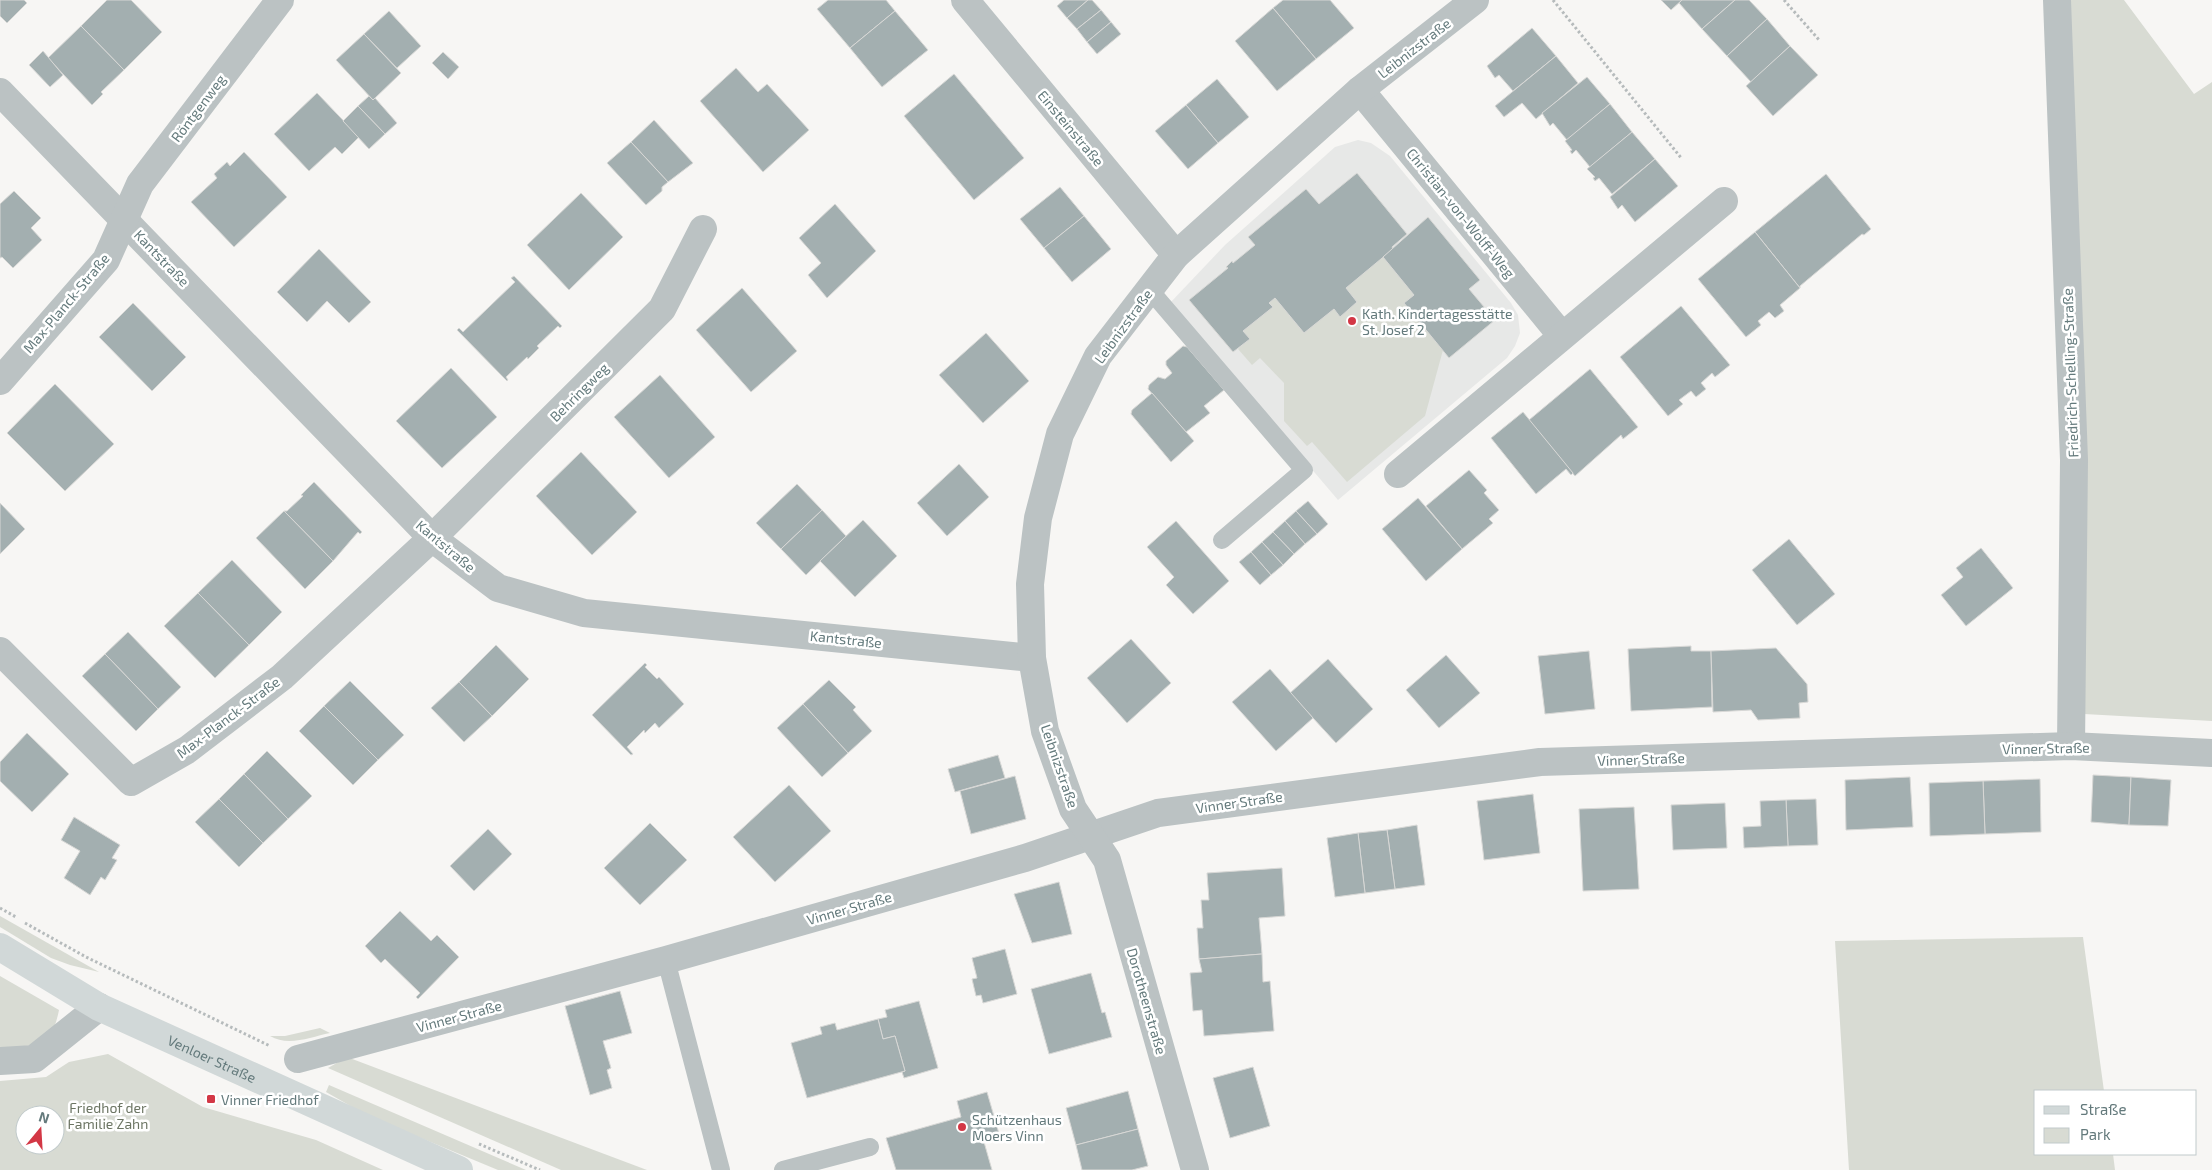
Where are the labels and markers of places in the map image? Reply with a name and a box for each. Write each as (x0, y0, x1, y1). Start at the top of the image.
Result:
place label: Kath. Kindertagesstätte St. Josef 2 (1362, 305, 1513, 338)
marker: Kath. Kindertagesstätte St. Josef 2 (1346, 315, 1358, 327)
place label: Vinner Friedhof (221, 1091, 319, 1108)
marker: Vinner Friedhof (205, 1093, 217, 1105)
place label: Schützenhaus Moers Vinn (972, 1111, 1062, 1144)
marker: Schützenhaus Moers Vinn (956, 1121, 968, 1133)

